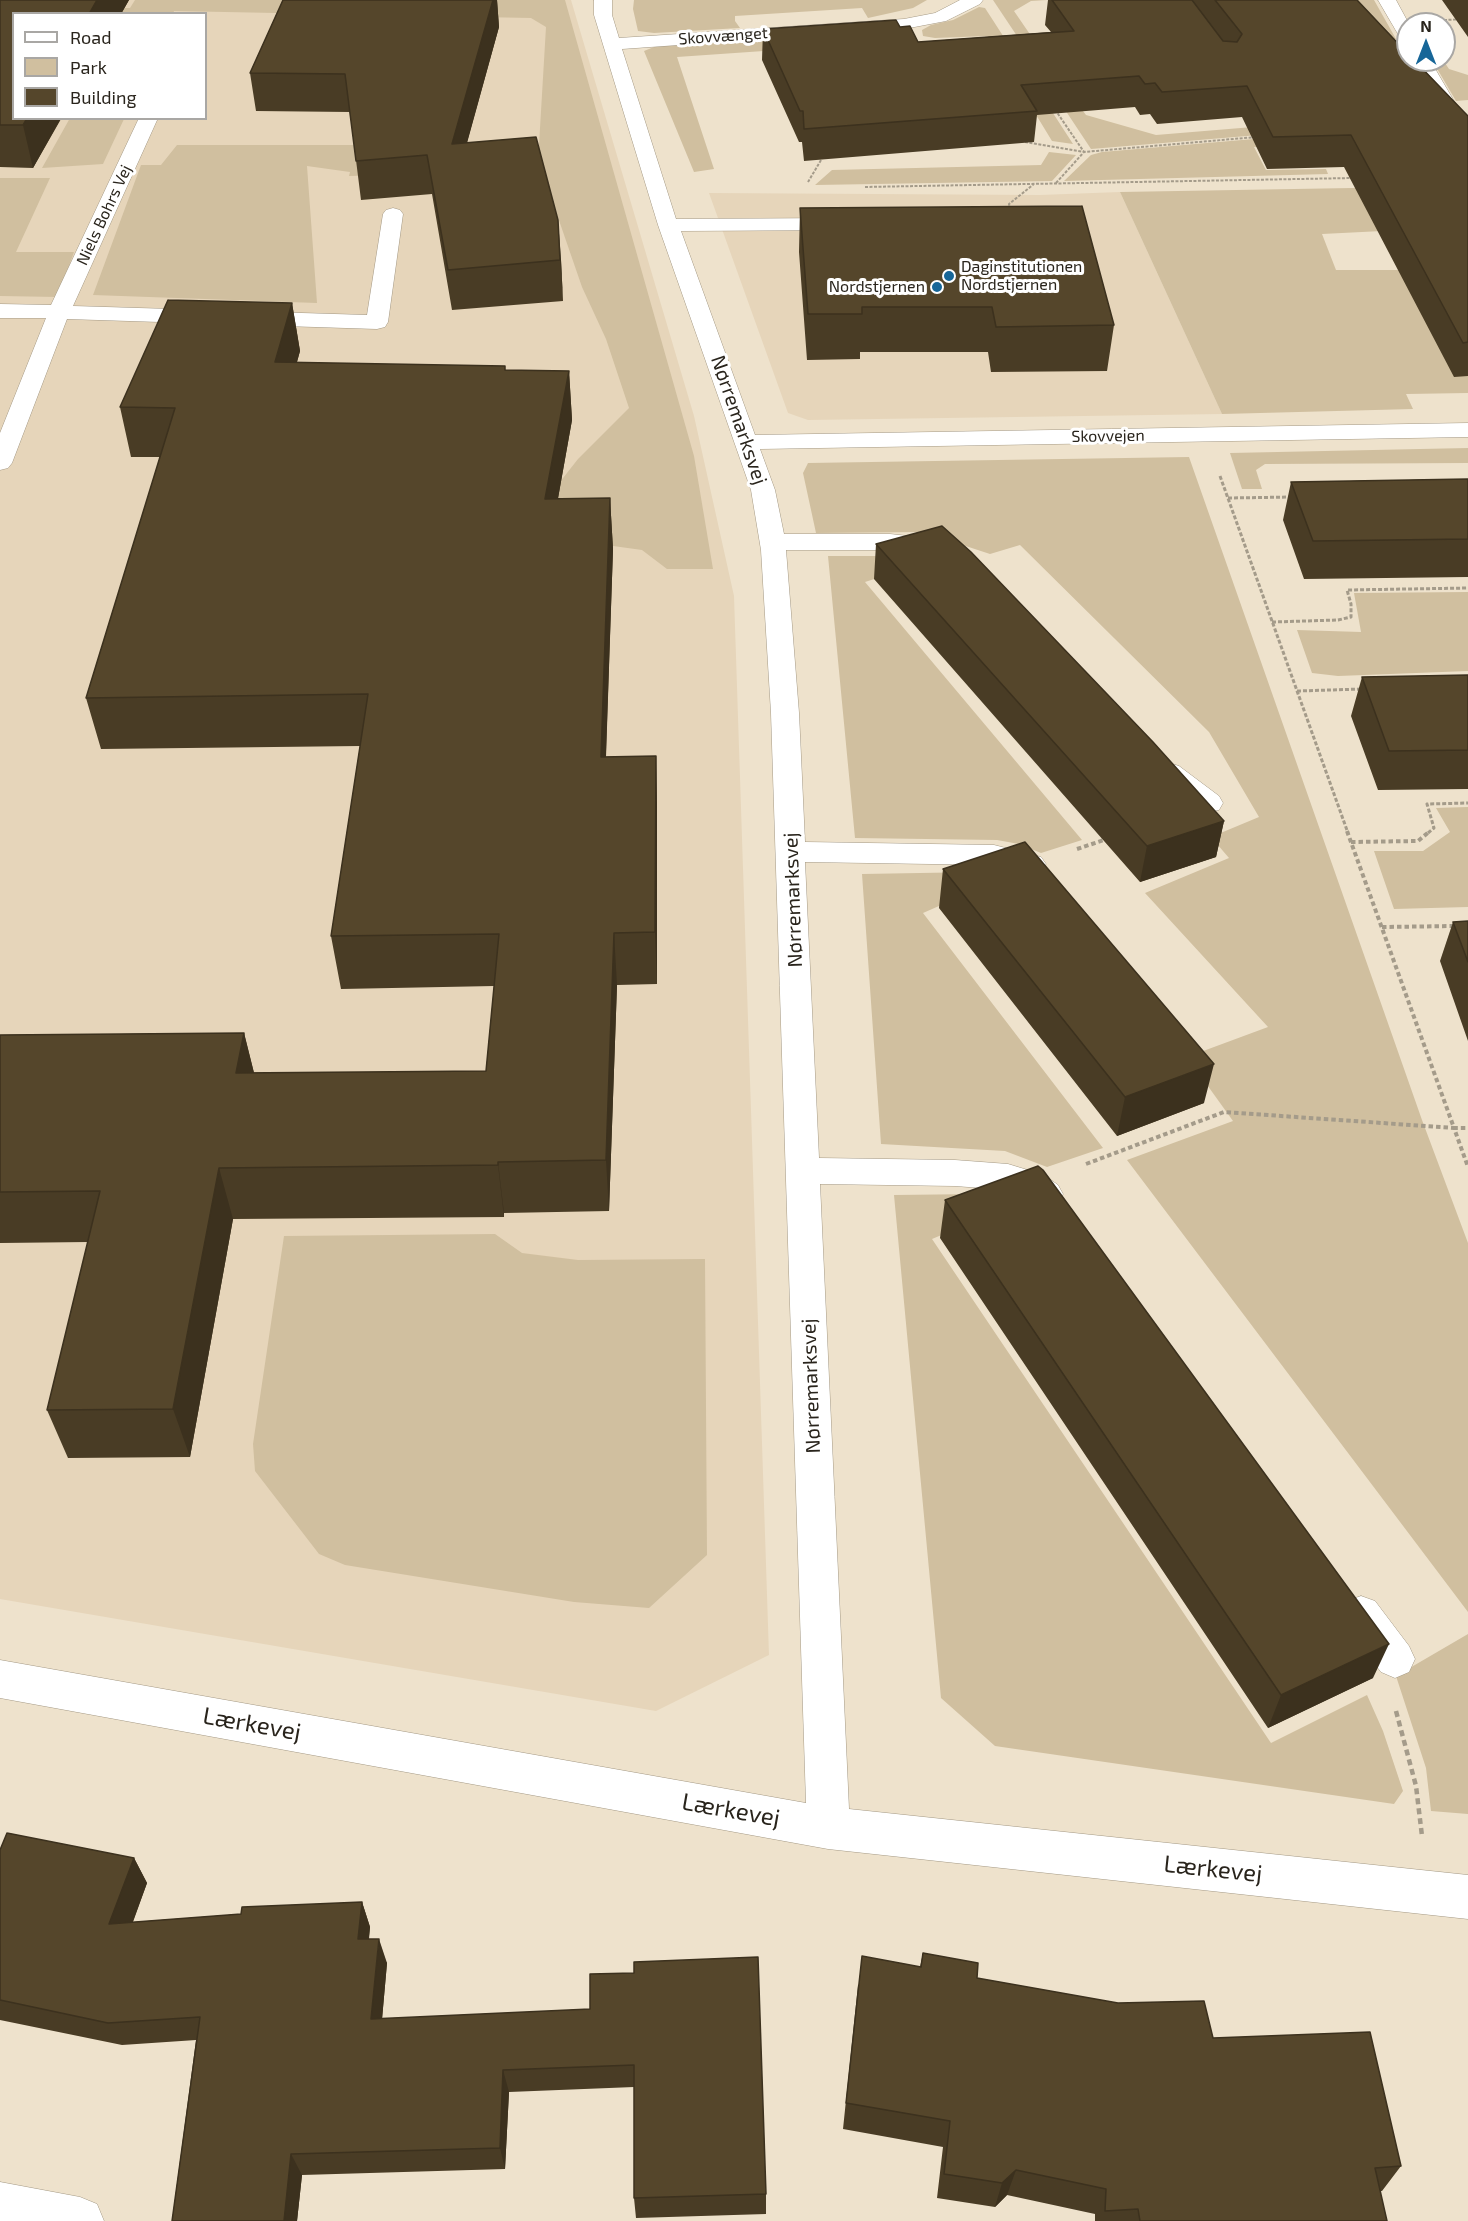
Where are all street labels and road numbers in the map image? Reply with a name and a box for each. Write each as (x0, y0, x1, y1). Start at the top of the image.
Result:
street label: Skovvænget (678, 23, 768, 49)
street label: Niels Bohrs Vej (72, 162, 136, 268)
street label: Nørremarksvej (706, 352, 772, 488)
street label: Skovvejen (1071, 426, 1145, 446)
street label: Nørremarksvej (779, 832, 807, 968)
street label: Nørremarksvej (797, 1318, 825, 1454)
street label: Lærkevej (201, 1701, 303, 1747)
street label: Lærkevej (680, 1787, 782, 1833)
street label: Lærkevej (1162, 1850, 1264, 1888)

